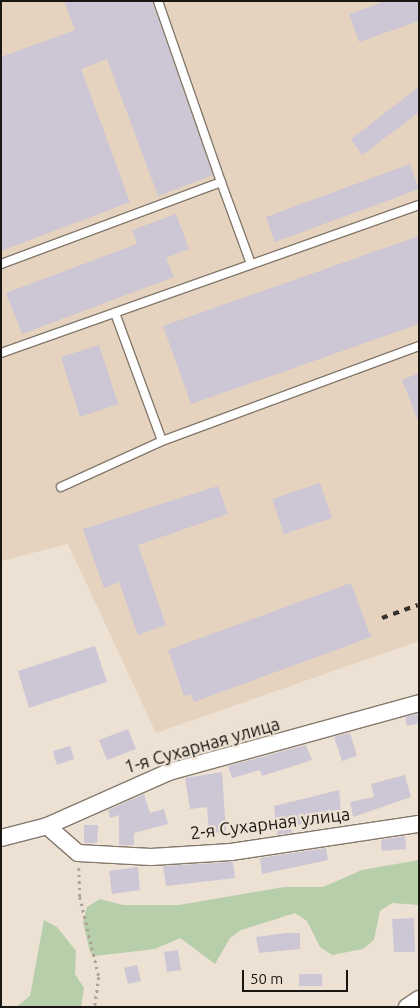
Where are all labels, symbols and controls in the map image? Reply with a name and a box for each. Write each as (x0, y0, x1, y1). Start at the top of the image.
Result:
street label: 1-я Сухарная улица (122, 712, 282, 778)
street label: 2-я Сухарная улица (189, 802, 351, 844)
scale bar (245, 960, 351, 992)
text: 50 m (250, 970, 283, 987)

